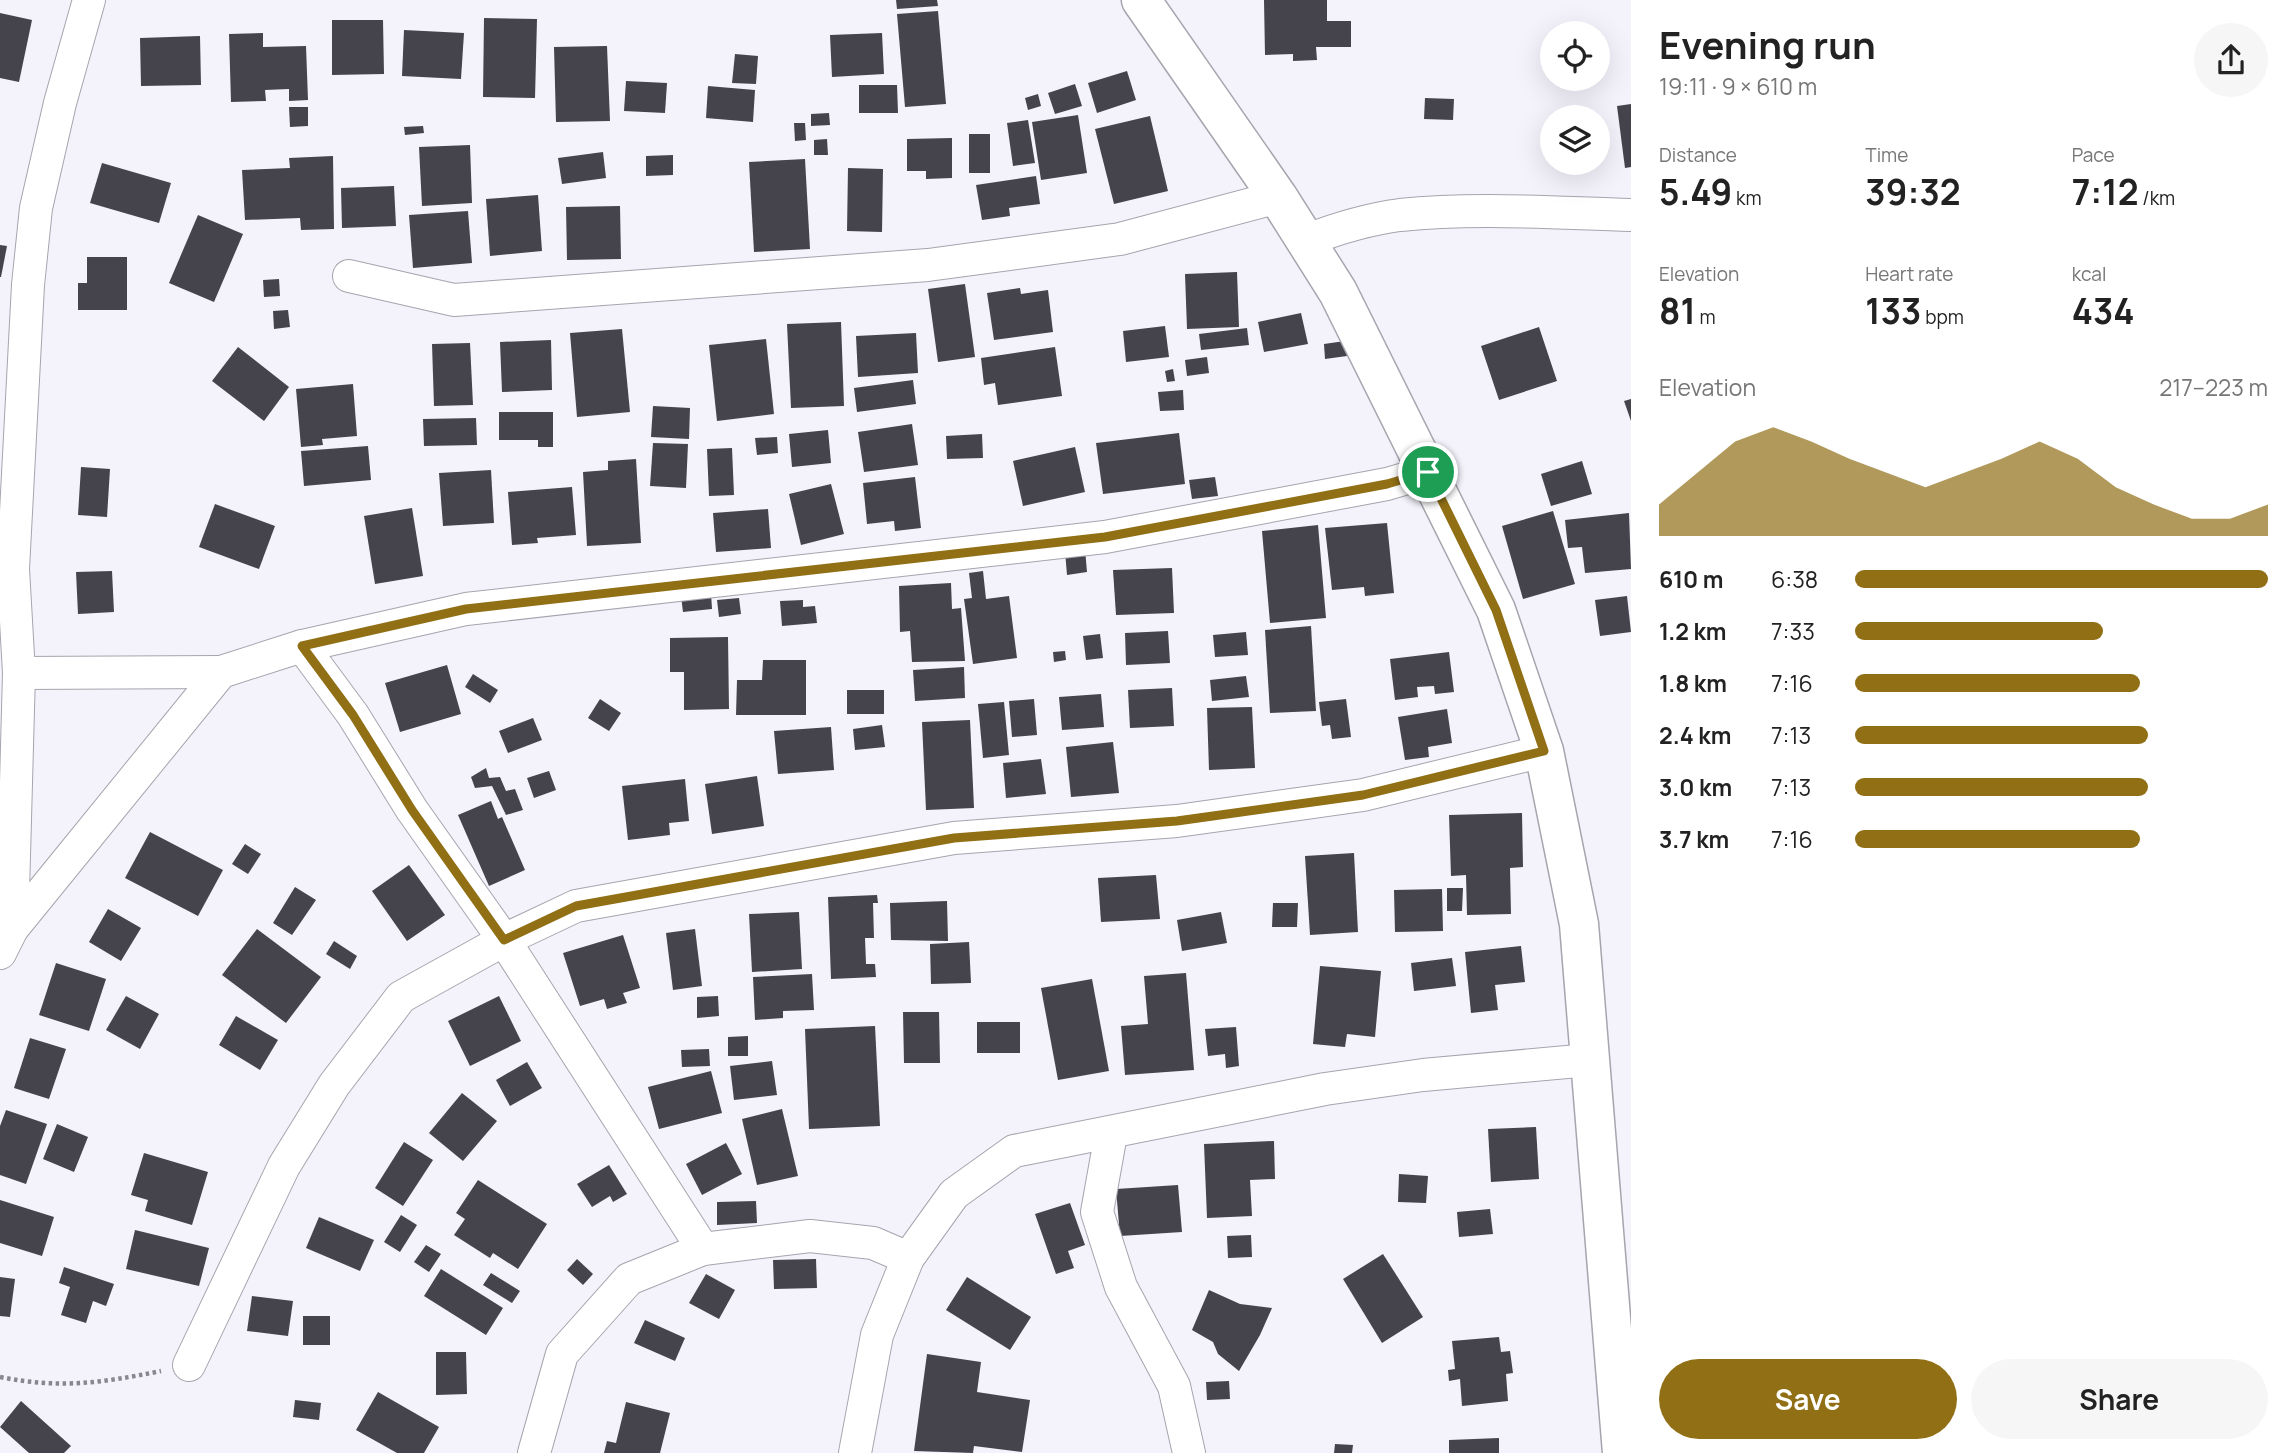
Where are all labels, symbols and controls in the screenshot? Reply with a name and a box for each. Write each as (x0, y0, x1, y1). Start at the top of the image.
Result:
text: Evening run (1659, 18, 1876, 70)
map controls (1540, 21, 1610, 175)
button: locate (1540, 21, 1610, 91)
button: share (2194, 23, 2268, 97)
text: 19:11 · 9 × 610 m (1659, 70, 1817, 102)
button: layers (1540, 105, 1610, 175)
text: Distance (1659, 142, 1737, 168)
text: Time (1865, 142, 1908, 168)
text: Pace (2072, 142, 2115, 168)
text: 5.49 (1659, 168, 1732, 216)
text: 39:32 (1865, 168, 1961, 216)
text: 7:12 (2072, 168, 2139, 216)
text: km (1732, 185, 1762, 211)
text: /km (2139, 185, 2175, 211)
text: Elevation (1659, 261, 1739, 287)
text: Heart rate (1865, 261, 1953, 287)
text: kcal (2072, 261, 2106, 287)
text: 81 (1659, 287, 1696, 335)
text: 133 (1865, 287, 1921, 335)
text: 434 (2072, 287, 2135, 335)
text: m (1696, 304, 1716, 330)
text: bpm (1921, 304, 1964, 330)
text: Elevation (1659, 371, 1756, 403)
text: 217–223 m (2159, 371, 2268, 403)
pin (1398, 442, 1458, 502)
icon: arrive (1409, 453, 1447, 491)
text: 610 m (1659, 563, 1723, 595)
text: 6:38 (1771, 563, 1818, 595)
text: 1.2 km (1659, 615, 1726, 647)
text: 7:33 (1771, 615, 1815, 647)
text: 1.8 km (1659, 667, 1727, 699)
text: 7:16 (1771, 667, 1813, 699)
text: 2.4 km (1659, 719, 1731, 751)
text: 7:13 (1771, 719, 1811, 751)
text: 3.0 km (1659, 771, 1732, 803)
text: 7:13 (1771, 771, 1811, 803)
text: 3.7 km (1659, 823, 1729, 855)
text: 7:16 (1771, 823, 1813, 855)
button: Save (1659, 1359, 1957, 1439)
button: Share (1971, 1359, 2268, 1439)

